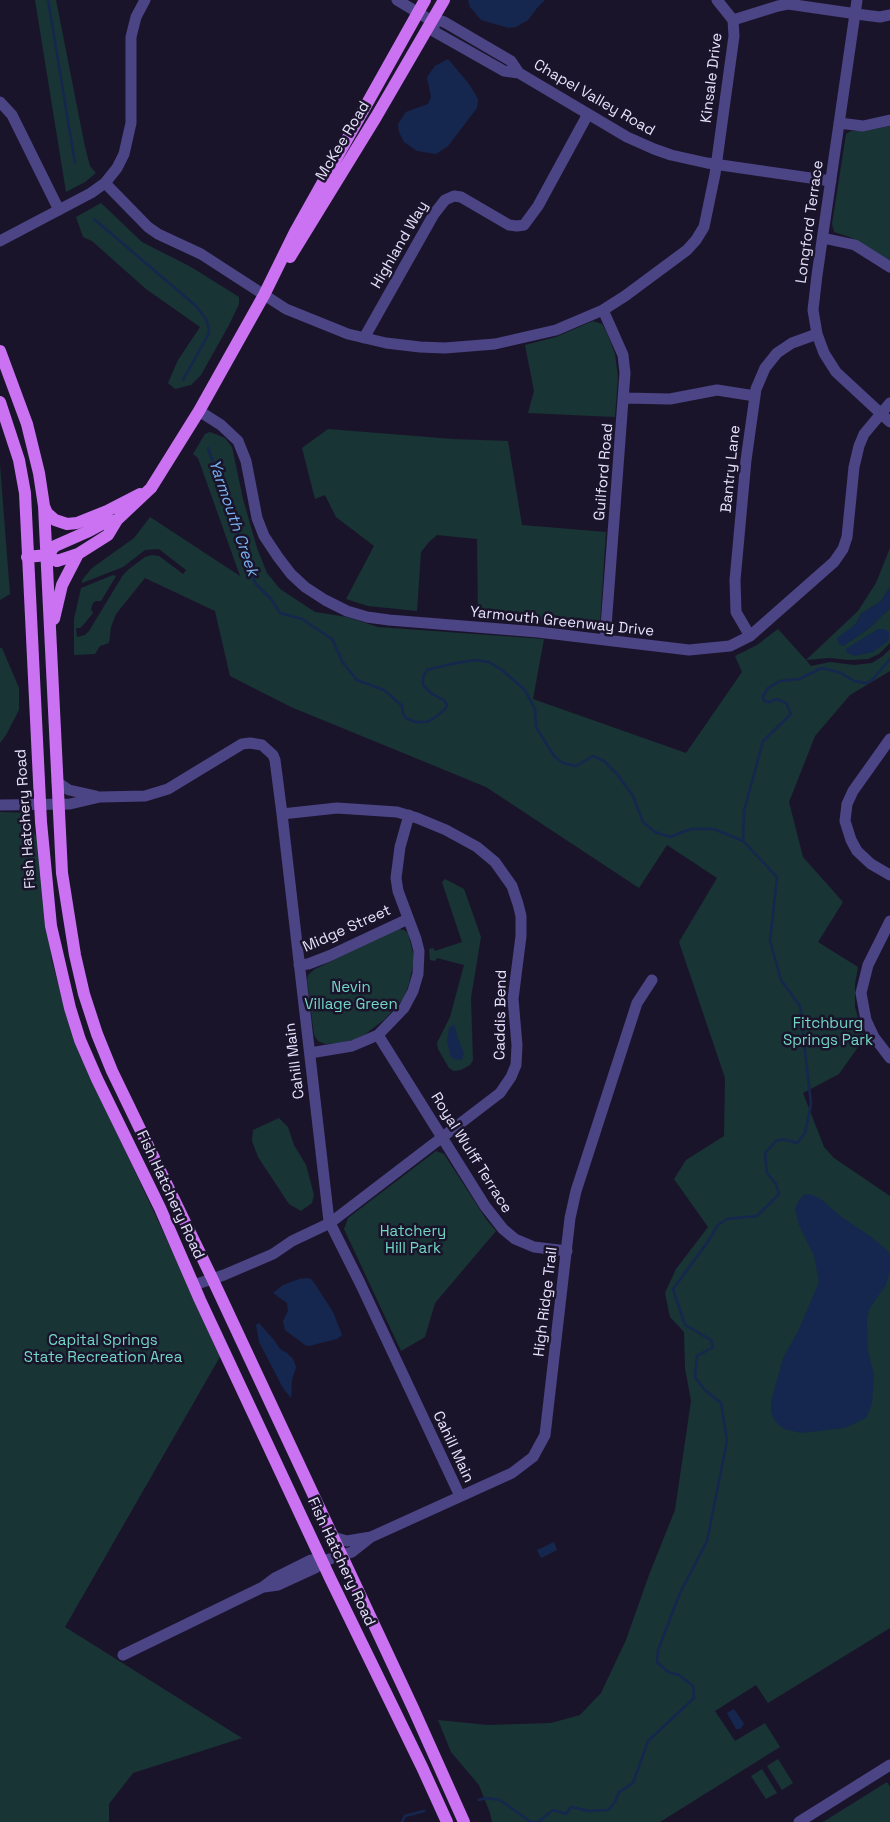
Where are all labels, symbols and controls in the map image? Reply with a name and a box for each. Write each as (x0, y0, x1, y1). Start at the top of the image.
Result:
street label: Kinsale Drive (698, 32, 726, 124)
street label: Chapel Valley Road (530, 56, 658, 140)
street label: McKee Road (312, 98, 374, 184)
street label: Longford Terrace (792, 159, 828, 285)
street label: Highland Way (368, 198, 432, 292)
street label: Guilford Road (591, 423, 617, 521)
street label: Bantry Lane (717, 424, 745, 514)
water label: Yarmouth Creek (204, 457, 262, 579)
street label: Yarmouth Greenway Drive (469, 603, 655, 641)
street label: Fish Hatchery Road (12, 749, 40, 889)
street label: Midge Street (300, 902, 394, 956)
street label: Caddis Bend (491, 970, 511, 1060)
park label: Nevin Village Green (304, 979, 398, 1014)
park label: Fitchburg Springs Park (783, 1015, 873, 1050)
street label: Cahill Main (281, 1022, 309, 1100)
street label: Royal Wulff Terrace (427, 1089, 515, 1217)
street label: Fish Hatchery Road (132, 1128, 208, 1262)
park label: Hatchery Hill Park (380, 1223, 446, 1258)
street label: High Ridge Trail (530, 1246, 562, 1358)
park label: Capital Springs State Recreation Area (24, 1332, 182, 1367)
street label: Cahill Main (429, 1408, 477, 1486)
street label: Fish Hatchery Road (303, 1495, 379, 1629)

